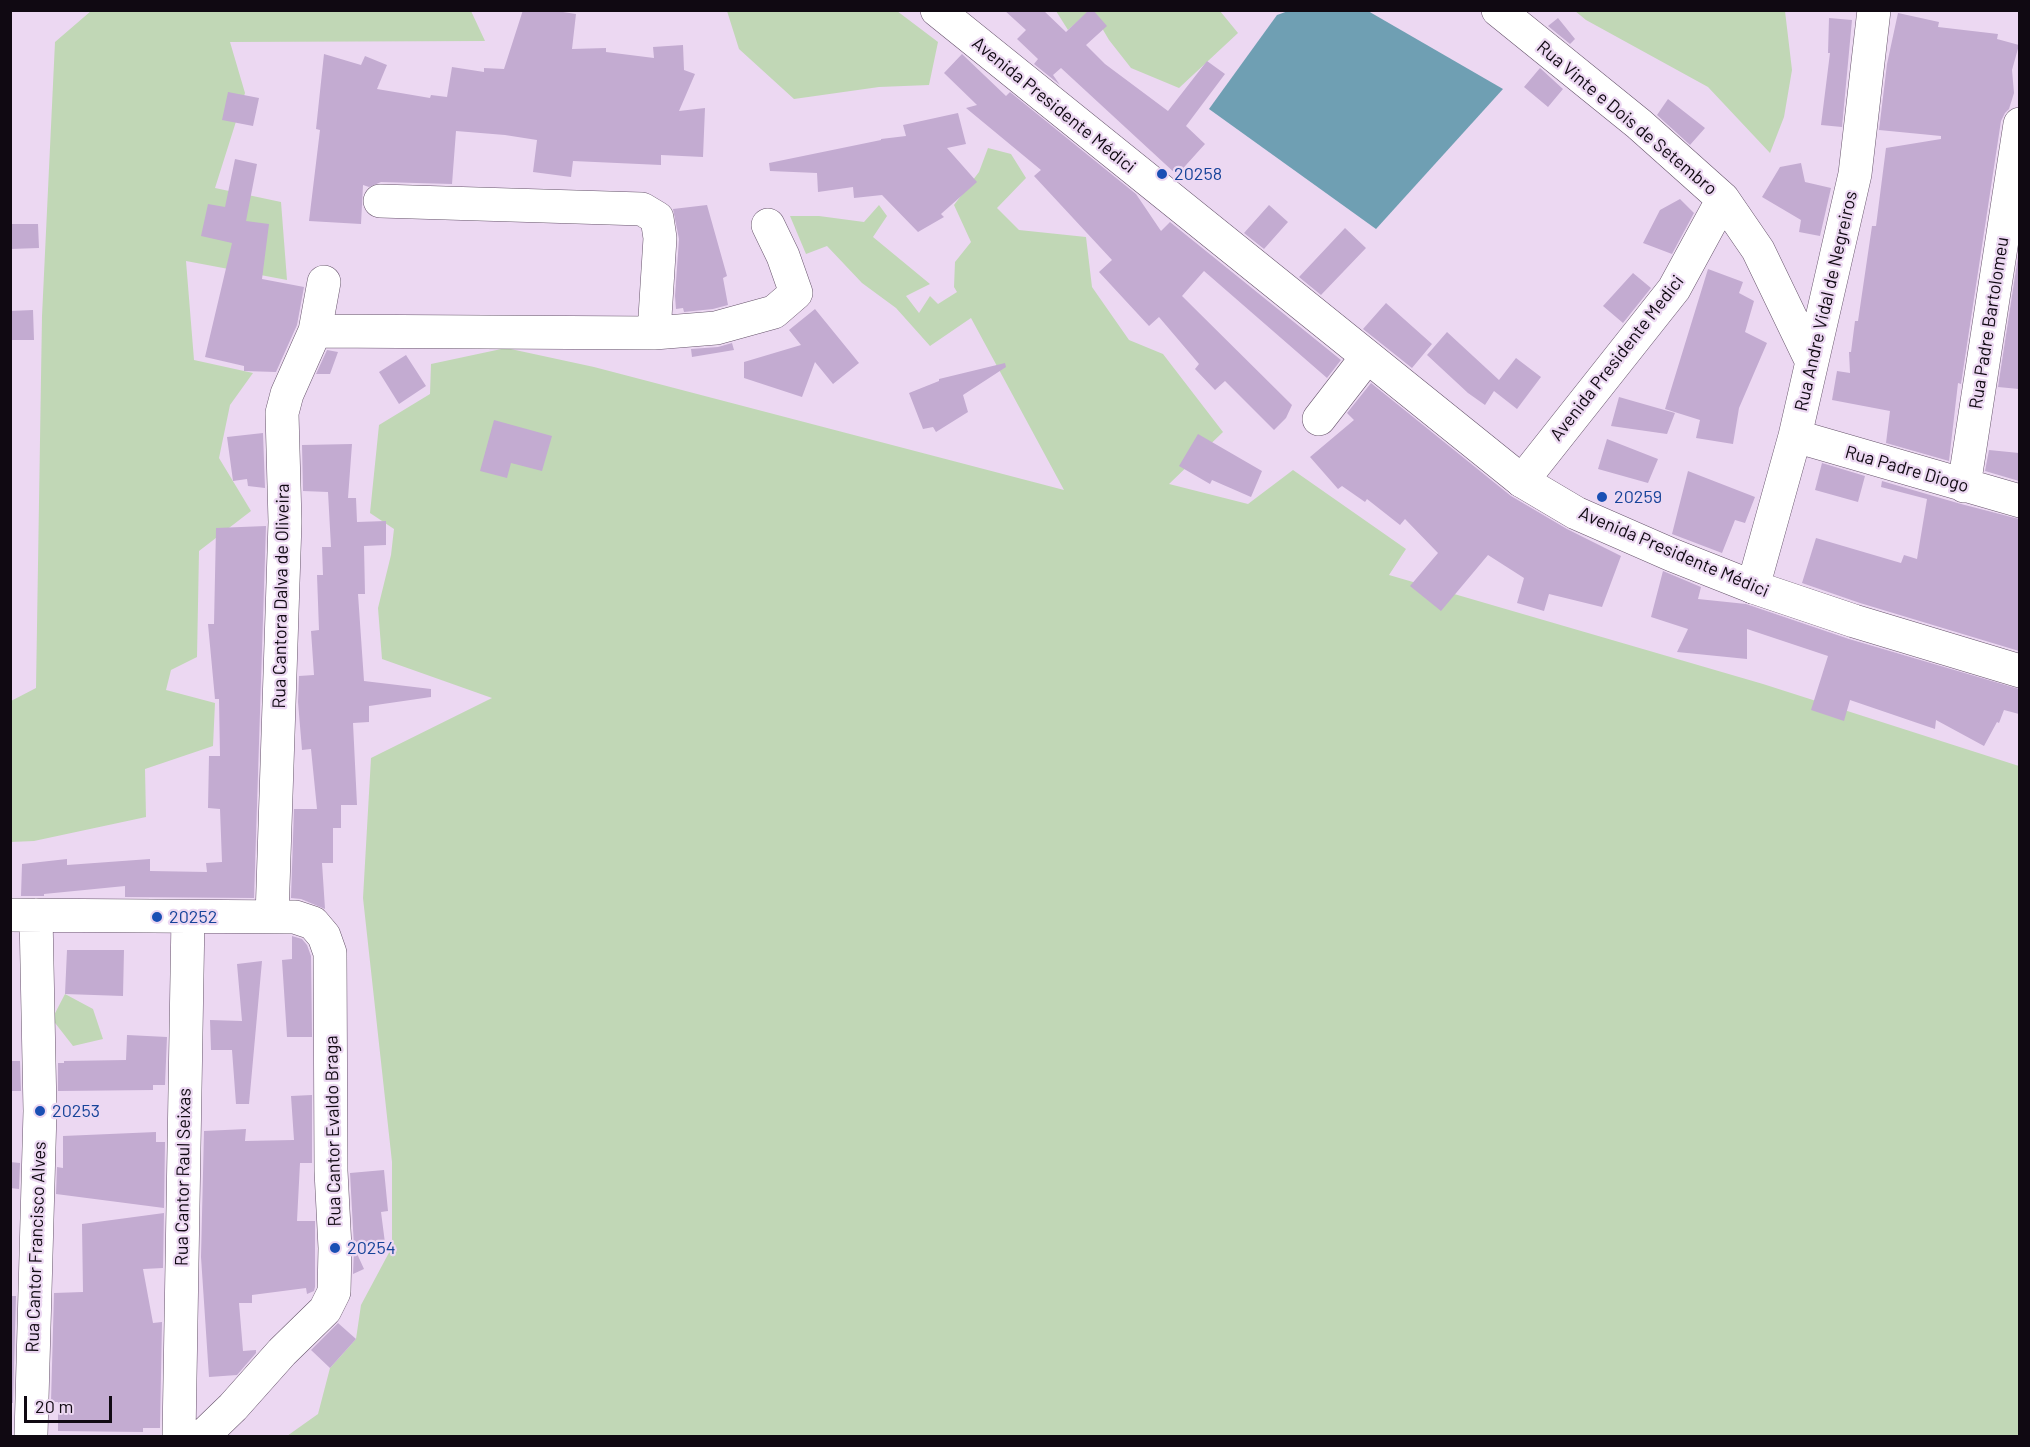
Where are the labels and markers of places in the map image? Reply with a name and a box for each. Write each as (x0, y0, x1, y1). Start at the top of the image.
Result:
place label: 20258 (1174, 163, 1222, 185)
marker: 20258 (1155, 167, 1169, 181)
place label: 20259 (1614, 486, 1662, 508)
marker: 20259 (1595, 490, 1609, 504)
place label: 20252 (169, 906, 217, 928)
marker: 20252 (150, 910, 164, 924)
place label: 20253 (52, 1100, 100, 1122)
marker: 20253 (33, 1104, 47, 1118)
place label: 20254 (347, 1237, 396, 1259)
marker: 20254 (328, 1241, 342, 1255)

